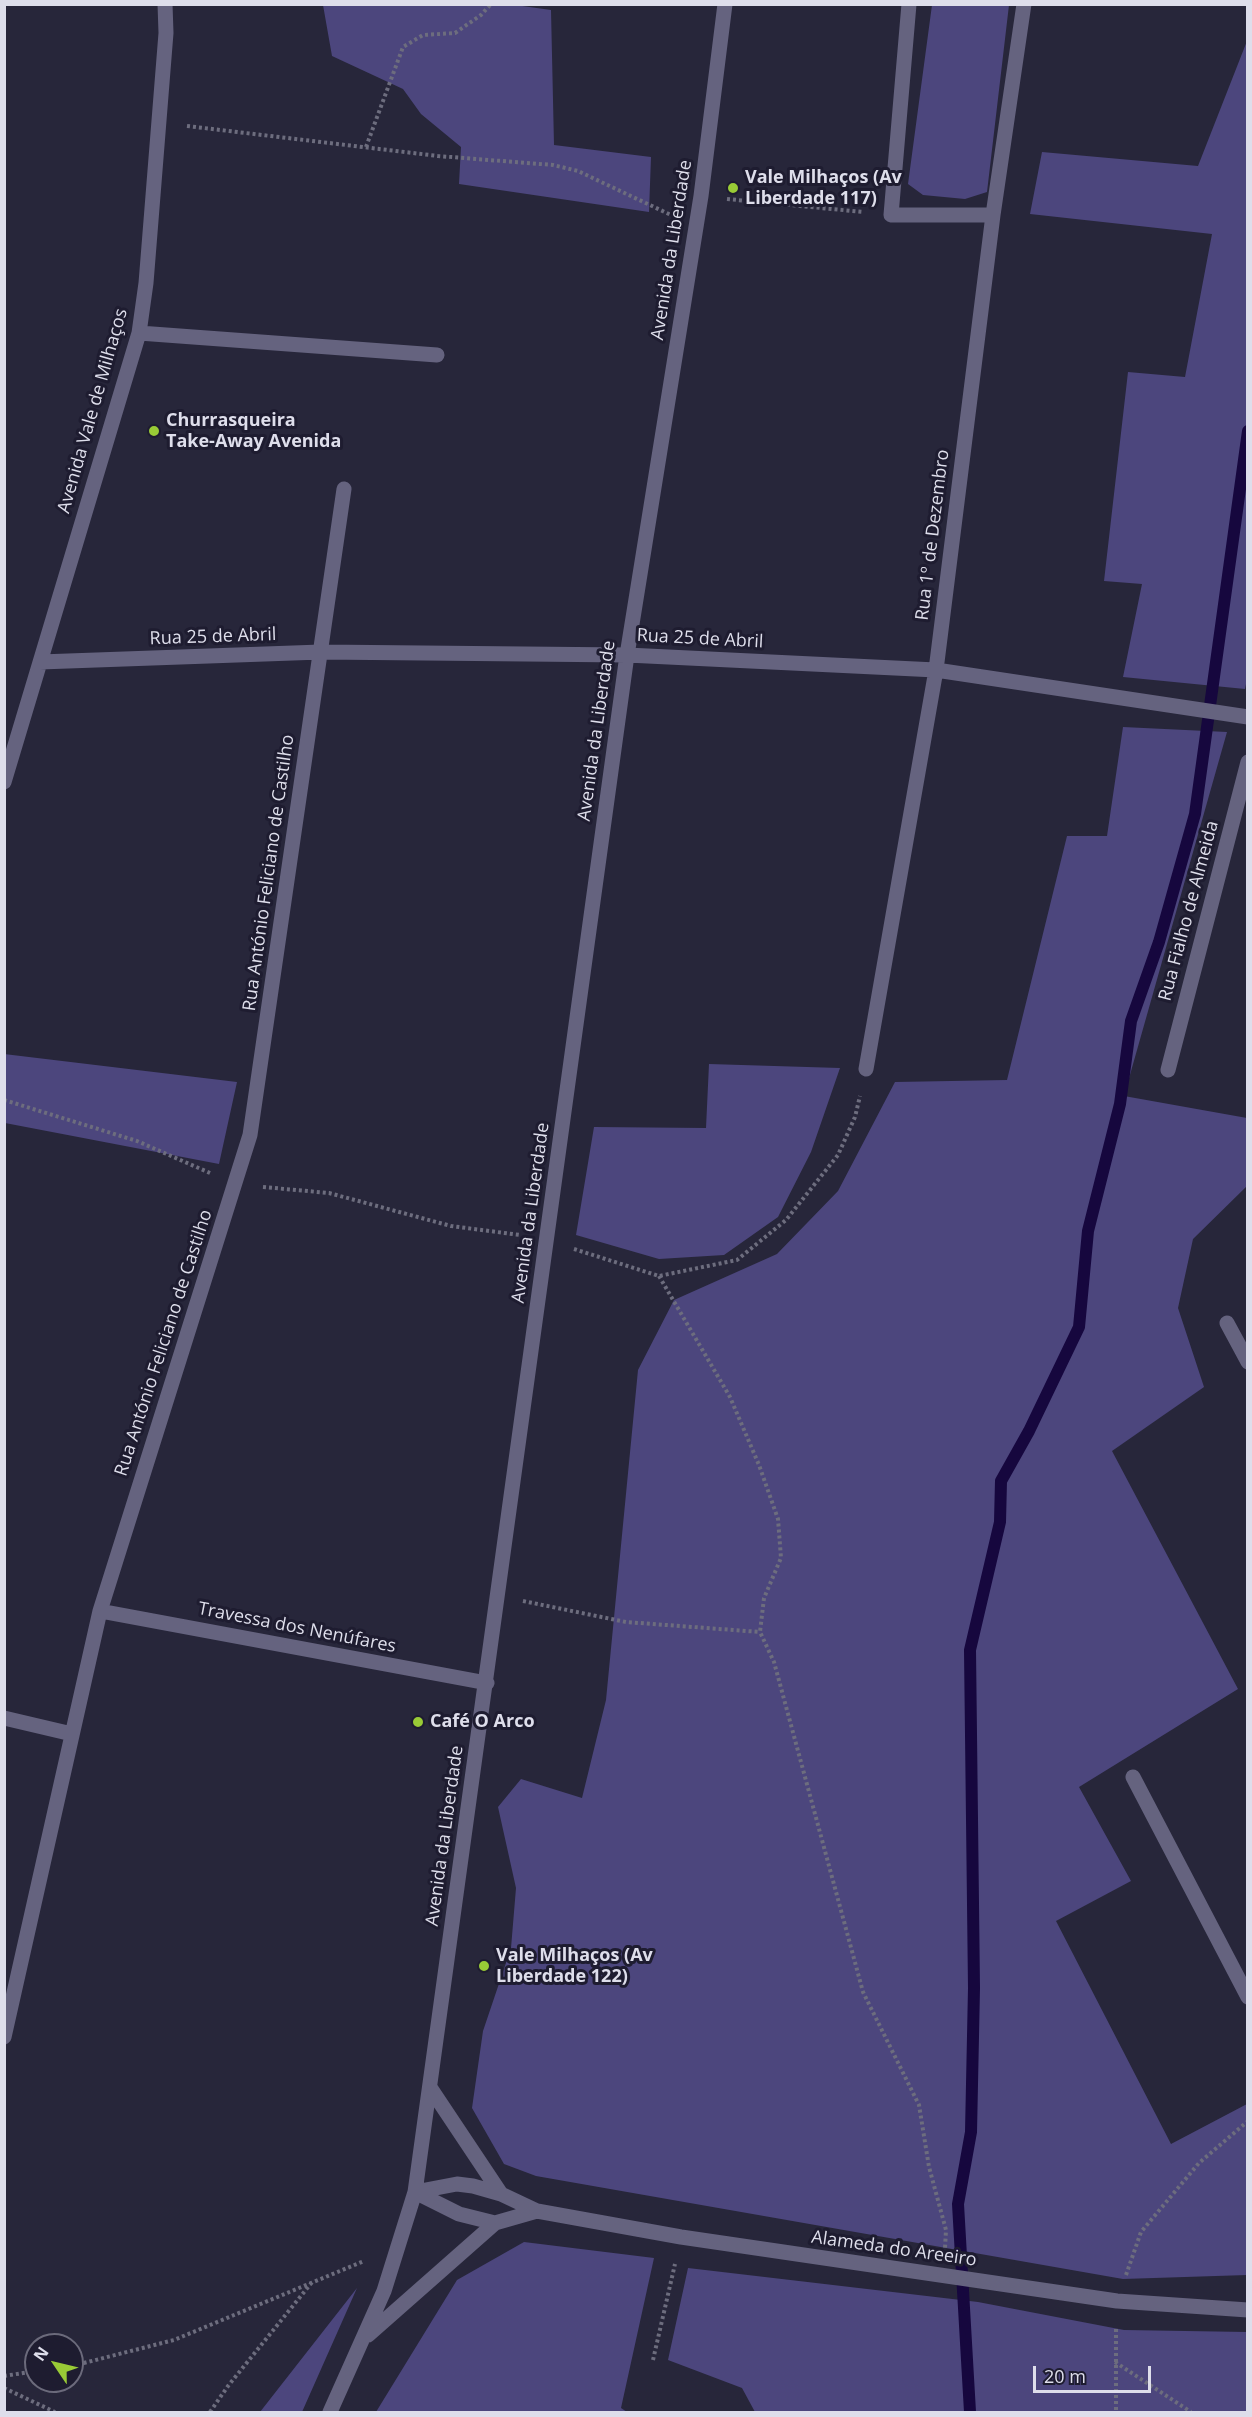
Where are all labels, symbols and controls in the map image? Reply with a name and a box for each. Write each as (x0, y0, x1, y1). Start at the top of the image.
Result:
street label: Avenida da Liberdade (647, 158, 697, 342)
place label: Vale Milhaços (Av Liberdade 117) (745, 167, 902, 210)
marker: Vale Milhaços (Av Liberdade 117) (726, 181, 740, 195)
street label: Avenida Vale de Milhaços (53, 306, 133, 516)
place label: Churrasqueira Take-Away Avenida (166, 410, 341, 452)
marker: Churrasqueira Take-Away Avenida (147, 424, 161, 438)
street label: Rua 1º de Dezembro (912, 448, 954, 622)
street label: Rua 25 de Abril (149, 624, 277, 650)
street label: Rua 25 de Abril (636, 625, 764, 653)
street label: Avenida da Liberdade (574, 639, 620, 823)
street label: Rua António Feliciano de Castilho (239, 733, 299, 1013)
street label: Rua Fialho de Almeida (1155, 818, 1223, 1004)
street label: Avenida da Liberdade (508, 1121, 554, 1305)
street label: Rua António Feliciano de Castilho (111, 1207, 217, 1479)
street label: Travessa dos Nenúfares (196, 1598, 398, 1658)
place label: Café O Arco (430, 1711, 535, 1733)
marker: Café O Arco (411, 1715, 425, 1729)
street label: Avenida da Liberdade (422, 1744, 468, 1928)
place label: Vale Milhaços (Av Liberdade 122) (496, 1945, 653, 1988)
marker: Vale Milhaços (Av Liberdade 122) (477, 1959, 491, 1973)
street label: Alameda do Areeiro (810, 2227, 978, 2271)
north arrow (24, 2333, 84, 2393)
text: N (28, 2342, 54, 2365)
scale bar (1036, 2354, 1154, 2392)
text: 20 m (1044, 2364, 1086, 2388)

